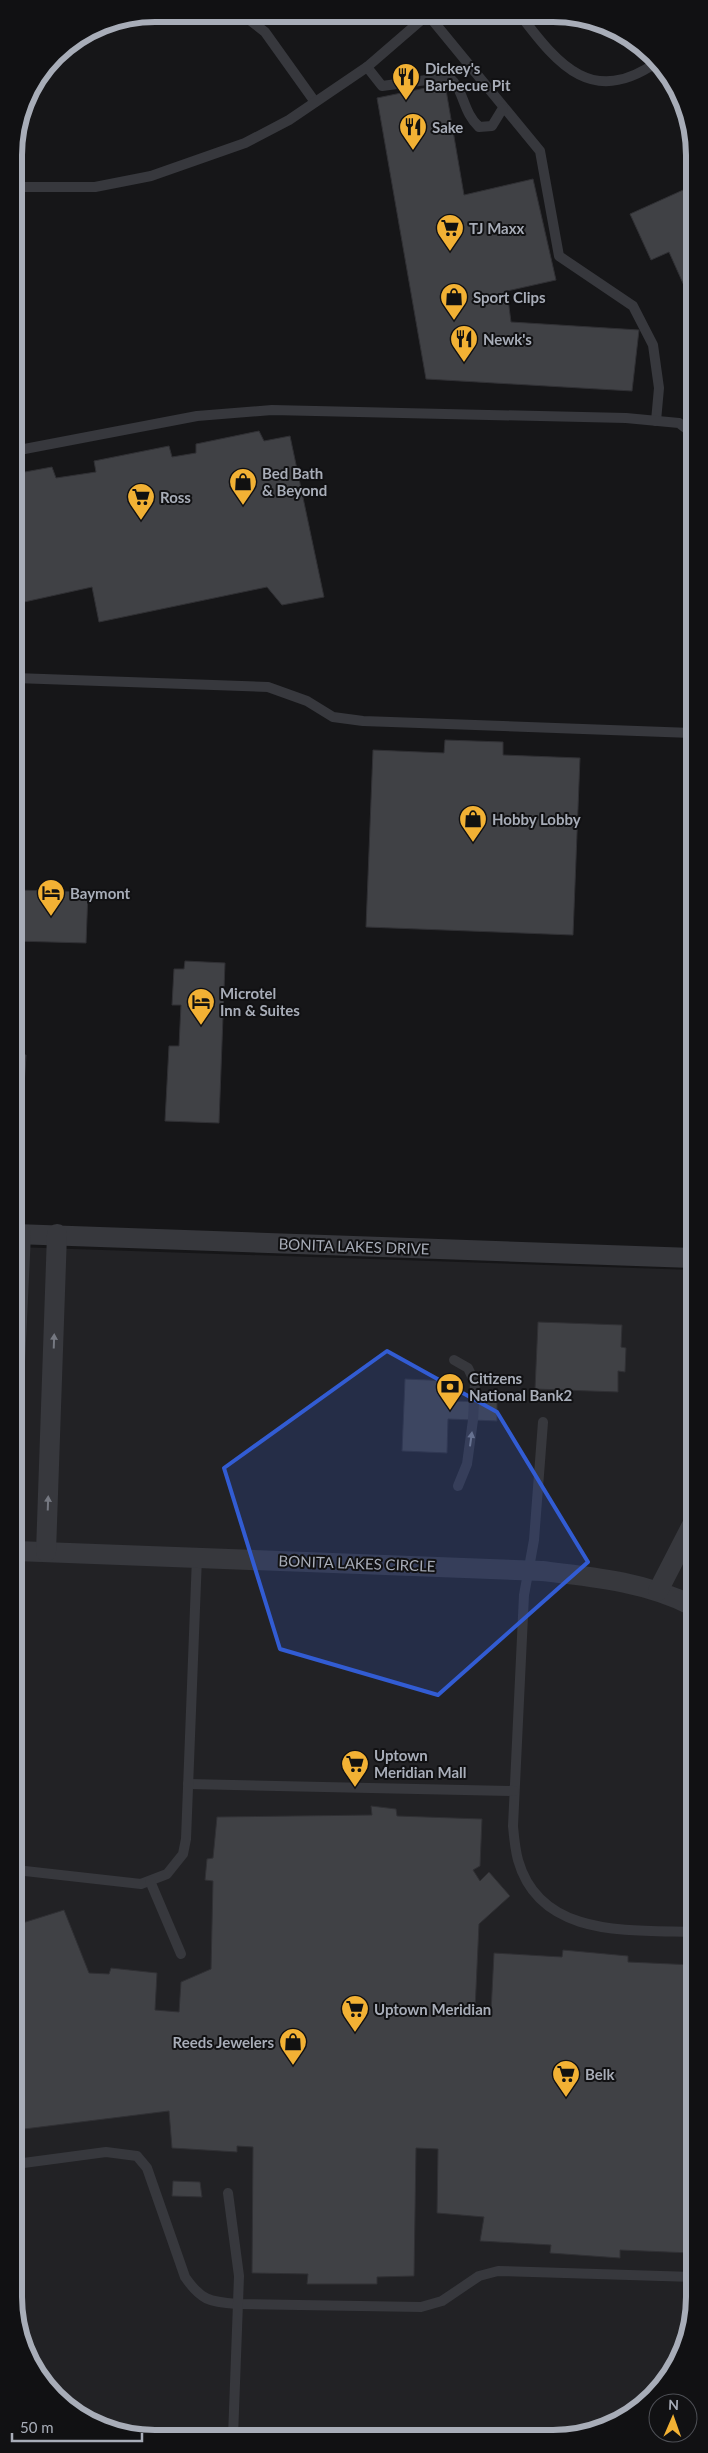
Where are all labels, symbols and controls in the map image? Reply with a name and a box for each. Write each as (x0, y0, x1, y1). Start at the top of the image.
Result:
place label: Dickey's Barbecue Pit (425, 59, 511, 94)
restaurant icon: Dickey's Barbecue Pit (391, 62, 421, 101)
restaurant icon: Sake (398, 112, 428, 151)
place label: Sake (432, 118, 463, 136)
supermarket icon: TJ Maxx (435, 213, 465, 252)
place label: TJ Maxx (469, 219, 525, 237)
shop icon: Sport Clips (439, 282, 469, 321)
place label: Sport Clips (473, 288, 546, 306)
restaurant icon: Newk's (449, 324, 479, 363)
place label: Newk's (483, 330, 532, 348)
place label: Bed Bath & Beyond (262, 464, 327, 499)
shop icon: Bed Bath & Beyond (228, 467, 258, 506)
supermarket icon: Ross (126, 482, 156, 521)
place label: Ross (160, 488, 191, 506)
shop icon: Hobby Lobby (458, 804, 488, 843)
place label: Hobby Lobby (492, 810, 581, 828)
hotel icon: Baymont (36, 878, 66, 917)
place label: Baymont (70, 884, 131, 902)
place label: Microtel Inn & Suites (220, 984, 300, 1019)
hotel icon: Microtel Inn & Suites (186, 987, 216, 1026)
street label: BONITA LAKES DRIVE (278, 1234, 430, 1258)
one-way arrow (50, 1332, 58, 1348)
place label: Citizens National Bank2 (469, 1369, 572, 1404)
bank icon: Citizens National Bank2 (435, 1372, 465, 1411)
one-way arrow (467, 1431, 475, 1447)
one-way arrow (44, 1495, 52, 1511)
street label: BONITA LAKES CIRCLE (278, 1551, 436, 1575)
place label: Uptown Meridian Mall (374, 1746, 466, 1781)
supermarket icon: Uptown Meridian Mall (340, 1749, 370, 1788)
supermarket icon: Uptown Meridian (340, 1994, 370, 2033)
place label: Uptown Meridian (374, 2000, 491, 2018)
shop icon: Reeds Jewelers (278, 2027, 308, 2066)
place label: Reeds Jewelers (173, 2033, 274, 2051)
supermarket icon: Belk (551, 2059, 581, 2098)
place label: Belk (585, 2065, 616, 2083)
north arrow (648, 2393, 698, 2443)
text: N (668, 2396, 679, 2413)
scale bar (12, 2410, 142, 2442)
text: 50 m (20, 2418, 54, 2436)

